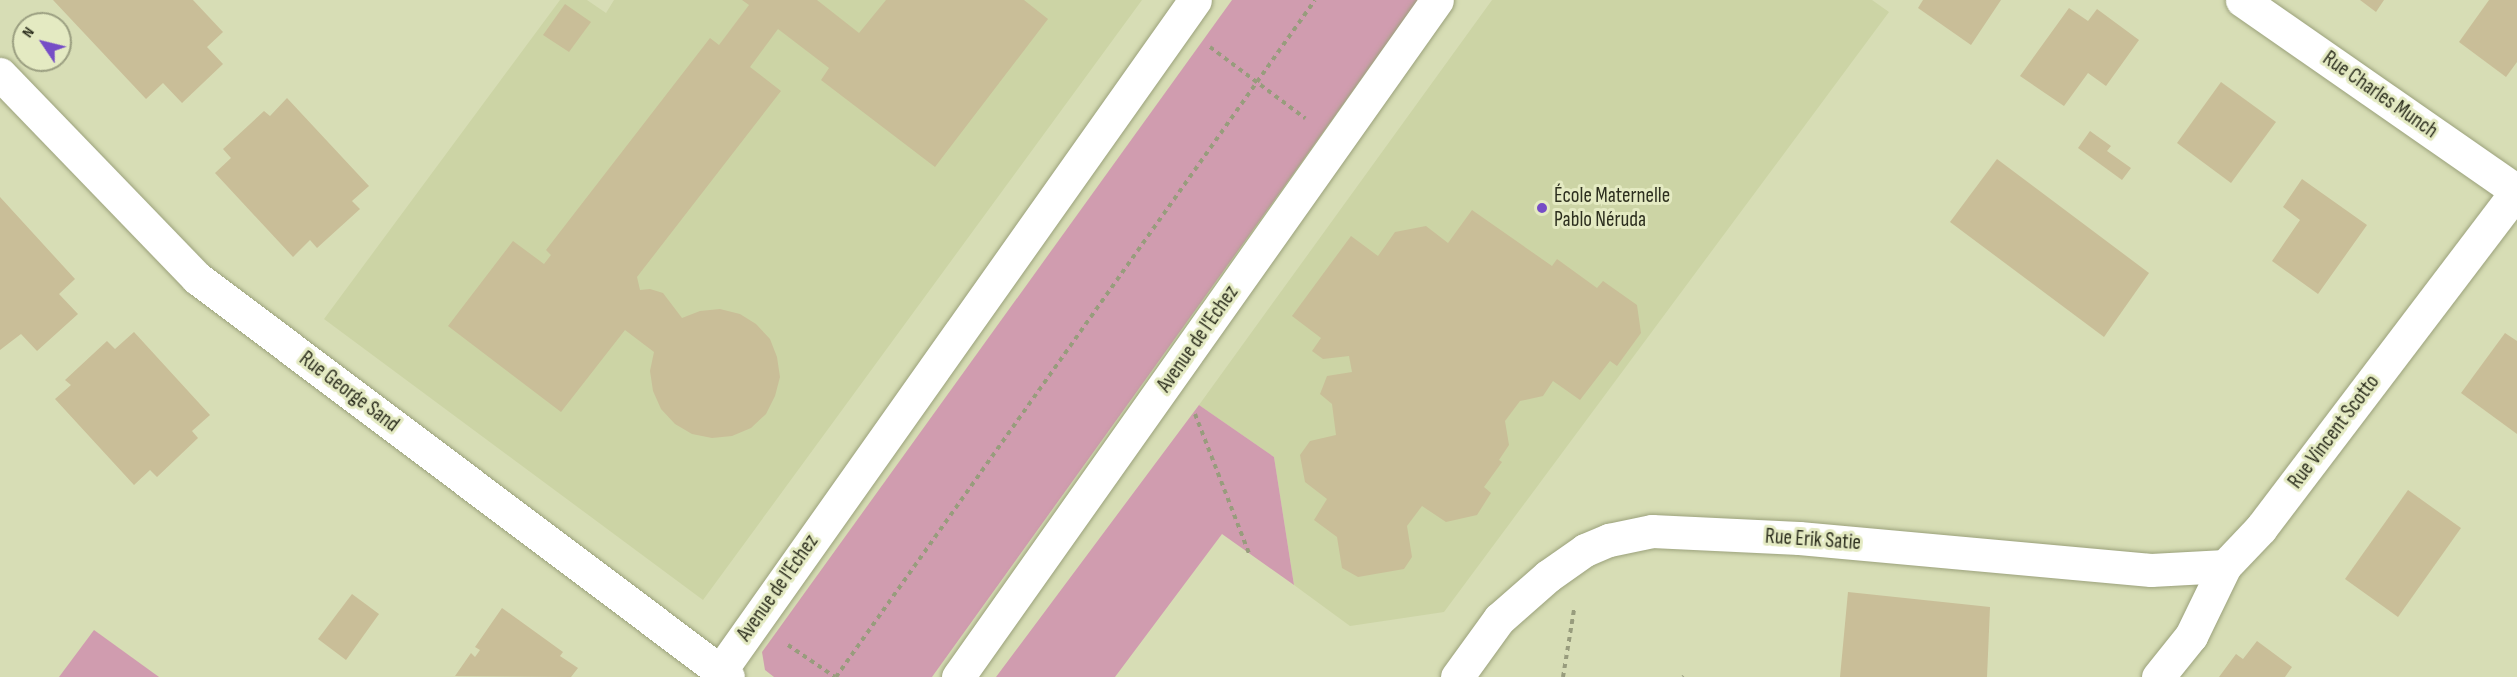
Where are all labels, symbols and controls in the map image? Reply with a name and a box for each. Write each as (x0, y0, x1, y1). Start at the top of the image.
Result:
north arrow (12, 12, 72, 72)
text: N (18, 24, 39, 41)
street label: Rue Charles Munch (2318, 46, 2442, 144)
place label: École Maternelle Pablo Néruda (1554, 183, 1670, 233)
marker: École Maternelle Pablo Néruda (1535, 201, 1549, 215)
street label: Avenue de l'Echez (1152, 281, 1244, 397)
street label: Rue George Sand (294, 346, 404, 438)
street label: Rue Vincent Scotto (2283, 370, 2385, 494)
street label: Rue Erik Satie (1764, 524, 1862, 556)
street label: Avenue de l'Echez (732, 530, 824, 646)

